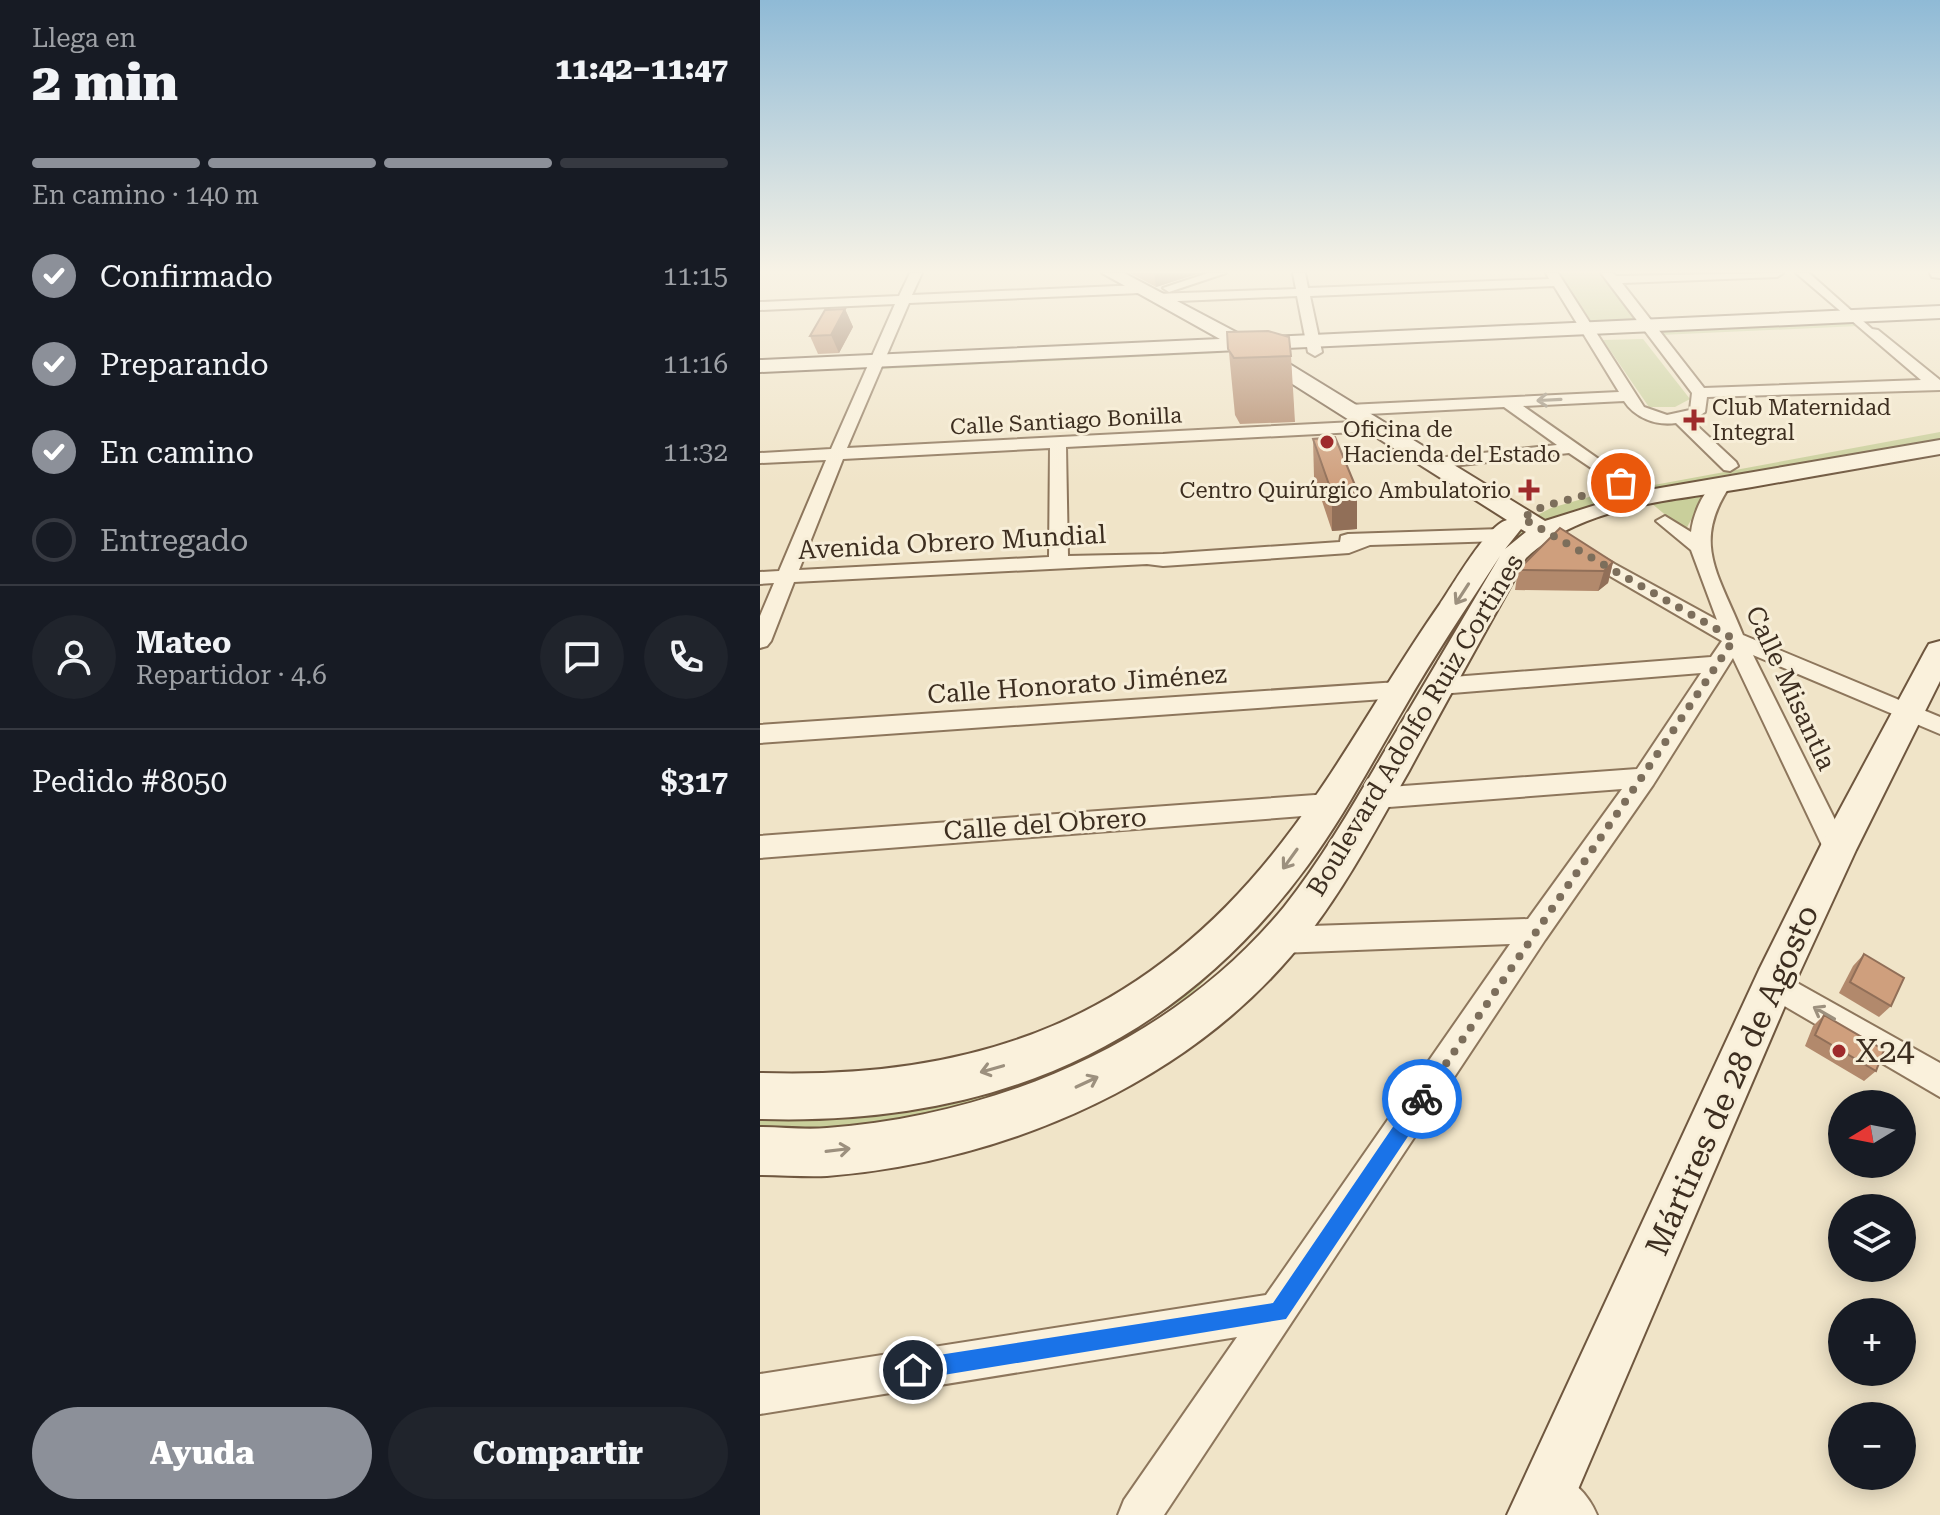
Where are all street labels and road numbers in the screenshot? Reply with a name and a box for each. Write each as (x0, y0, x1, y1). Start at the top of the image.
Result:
street label: Calle Santiago Bonilla (949, 402, 1183, 440)
street label: Avenida Obrero Mundial (797, 519, 1107, 565)
street label: Boulevard Adolfo Ruiz Cortines (1301, 549, 1529, 901)
street label: Calle Misantla (1740, 601, 1842, 775)
street label: Calle Honorato Jiménez (926, 659, 1228, 709)
street label: Calle del Obrero (942, 802, 1148, 846)
street label: Mártires de 28 de Agosto (1637, 899, 1827, 1261)

